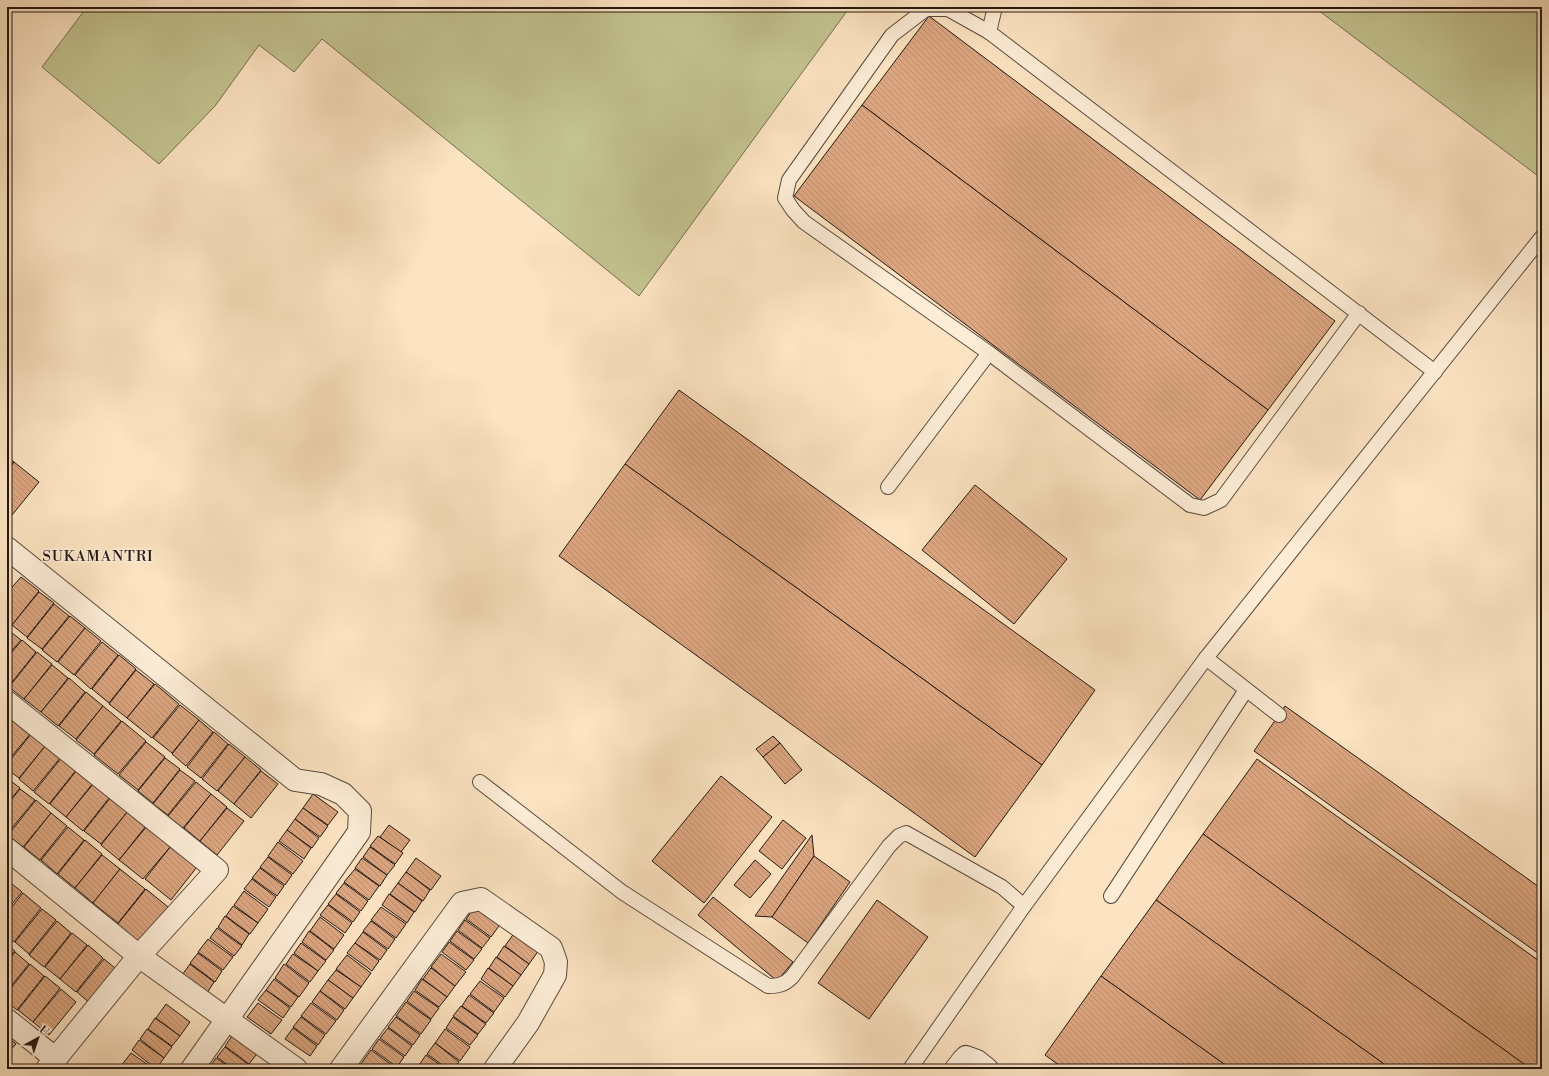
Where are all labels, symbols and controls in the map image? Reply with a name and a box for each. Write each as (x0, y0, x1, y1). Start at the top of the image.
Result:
district label: SUKAMANTRI (42, 547, 154, 566)
north arrow (18, 1018, 58, 1058)
text: U (36, 1023, 52, 1040)

